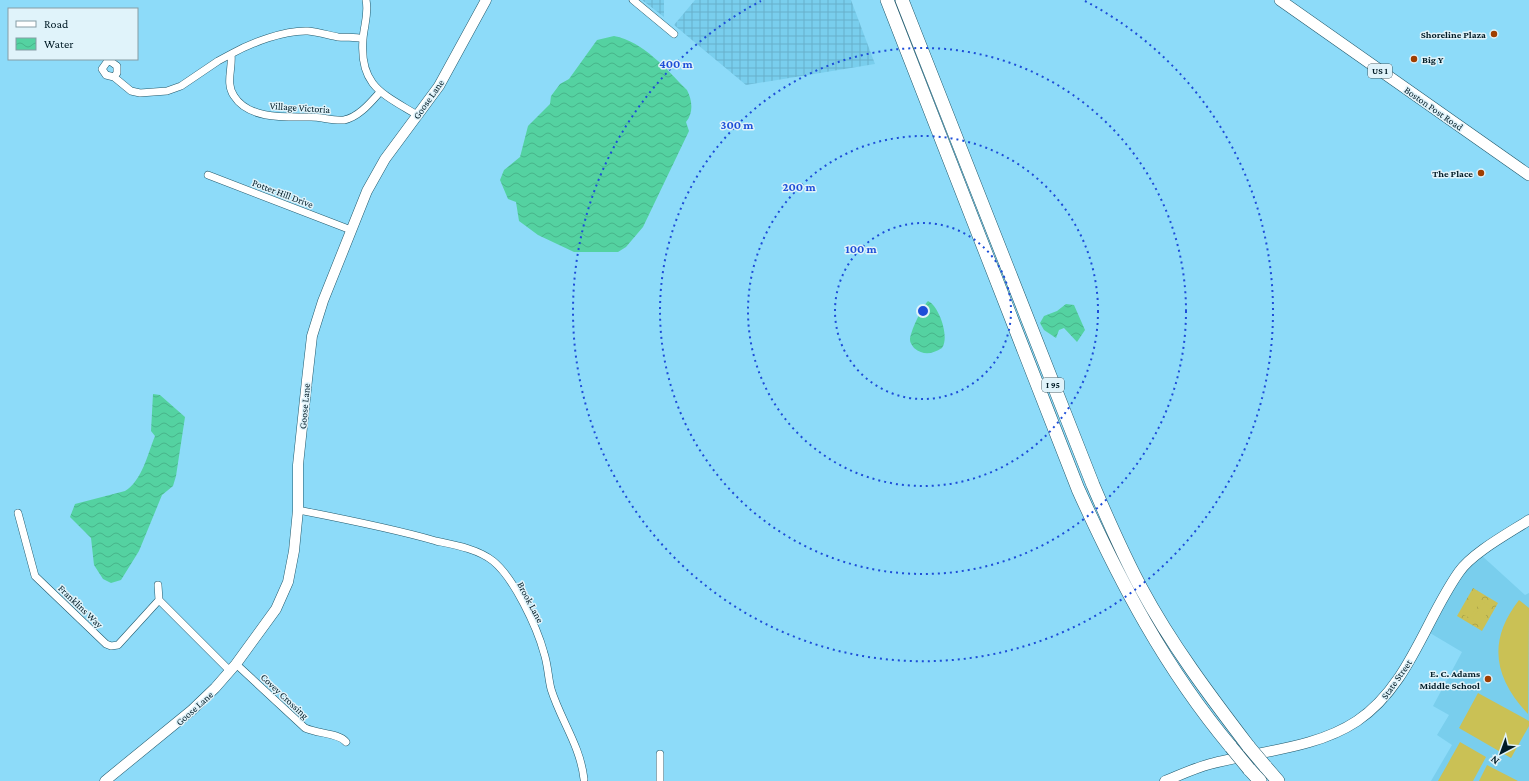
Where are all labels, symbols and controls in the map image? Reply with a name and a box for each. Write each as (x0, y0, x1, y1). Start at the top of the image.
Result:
legend (8, 8, 138, 60)
text: Road (44, 17, 69, 31)
place label: Shoreline Plaza (1421, 29, 1486, 40)
marker: Shoreline Plaza (1489, 29, 1499, 39)
text: Water (44, 37, 74, 51)
marker: Big Y (1409, 54, 1419, 64)
place label: Big Y (1422, 54, 1444, 65)
text: 400 m (659, 57, 694, 71)
road number: US 1 (1368, 64, 1392, 78)
street label: Goose Lane (411, 77, 446, 121)
street label: Boston Post Road (1402, 84, 1466, 133)
street label: Village Victoria (269, 100, 331, 115)
text: 300 m (721, 118, 754, 132)
place label: The Place (1432, 168, 1473, 179)
marker: The Place (1476, 168, 1486, 178)
street label: Potter Hill Drive (251, 177, 315, 210)
text: 200 m (782, 180, 816, 194)
text: 100 m (845, 242, 878, 256)
centre of rings (916, 304, 930, 318)
road number: I 95 (1042, 378, 1064, 392)
street label: Goose Lane (297, 382, 312, 429)
street label: Brook Lane (515, 580, 546, 625)
street label: Franklins Way (56, 582, 105, 631)
street label: State Street (1379, 657, 1414, 701)
place label: E. C. Adams Middle School (1419, 668, 1480, 691)
street label: Covey Crossing (259, 672, 311, 721)
marker: E. C. Adams Middle School (1483, 674, 1493, 684)
street label: Goose Lane (174, 689, 215, 728)
north arrow (1481, 733, 1521, 773)
text: N (1487, 753, 1501, 768)

